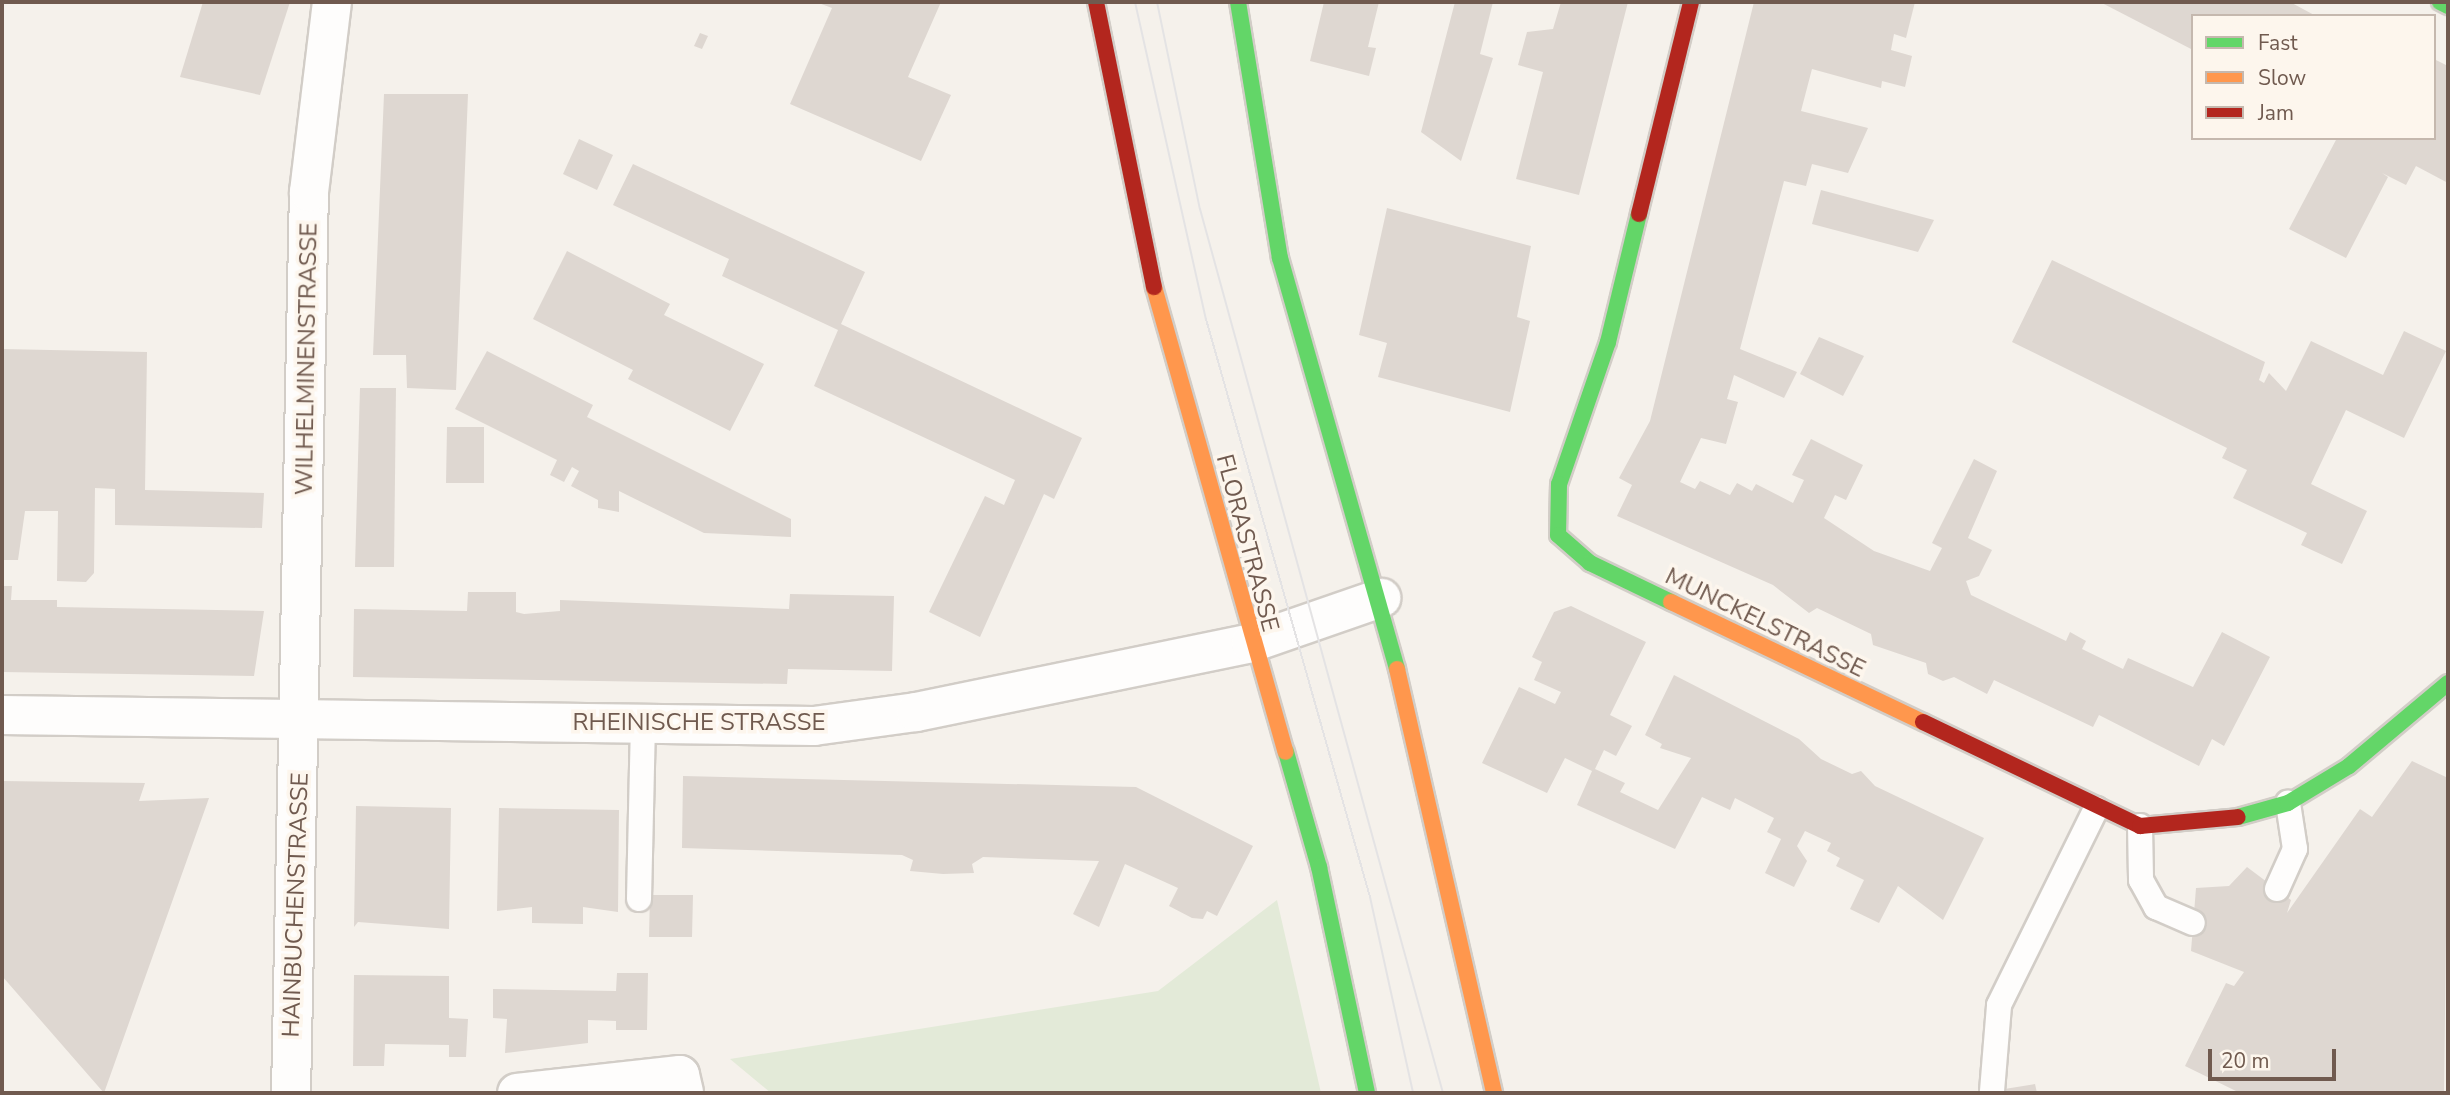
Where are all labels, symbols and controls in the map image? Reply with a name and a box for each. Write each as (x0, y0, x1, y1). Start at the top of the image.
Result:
legend (2191, 14, 2436, 140)
text: Fast (2258, 29, 2298, 57)
text: Slow (2258, 64, 2306, 92)
text: Jam (2258, 99, 2294, 127)
street label: WILHELMINENSTRASSE (290, 222, 324, 496)
street label: FLORASTRASSE (1209, 451, 1285, 635)
street label: MUNCKELSTRASSE (1660, 562, 1870, 684)
street label: RHEINISCHE STRASSE (572, 709, 826, 737)
street label: HAINBUCHENSTRASSE (277, 772, 315, 1038)
scale bar (2212, 1036, 2340, 1080)
text: 20 m (2221, 1047, 2270, 1075)

